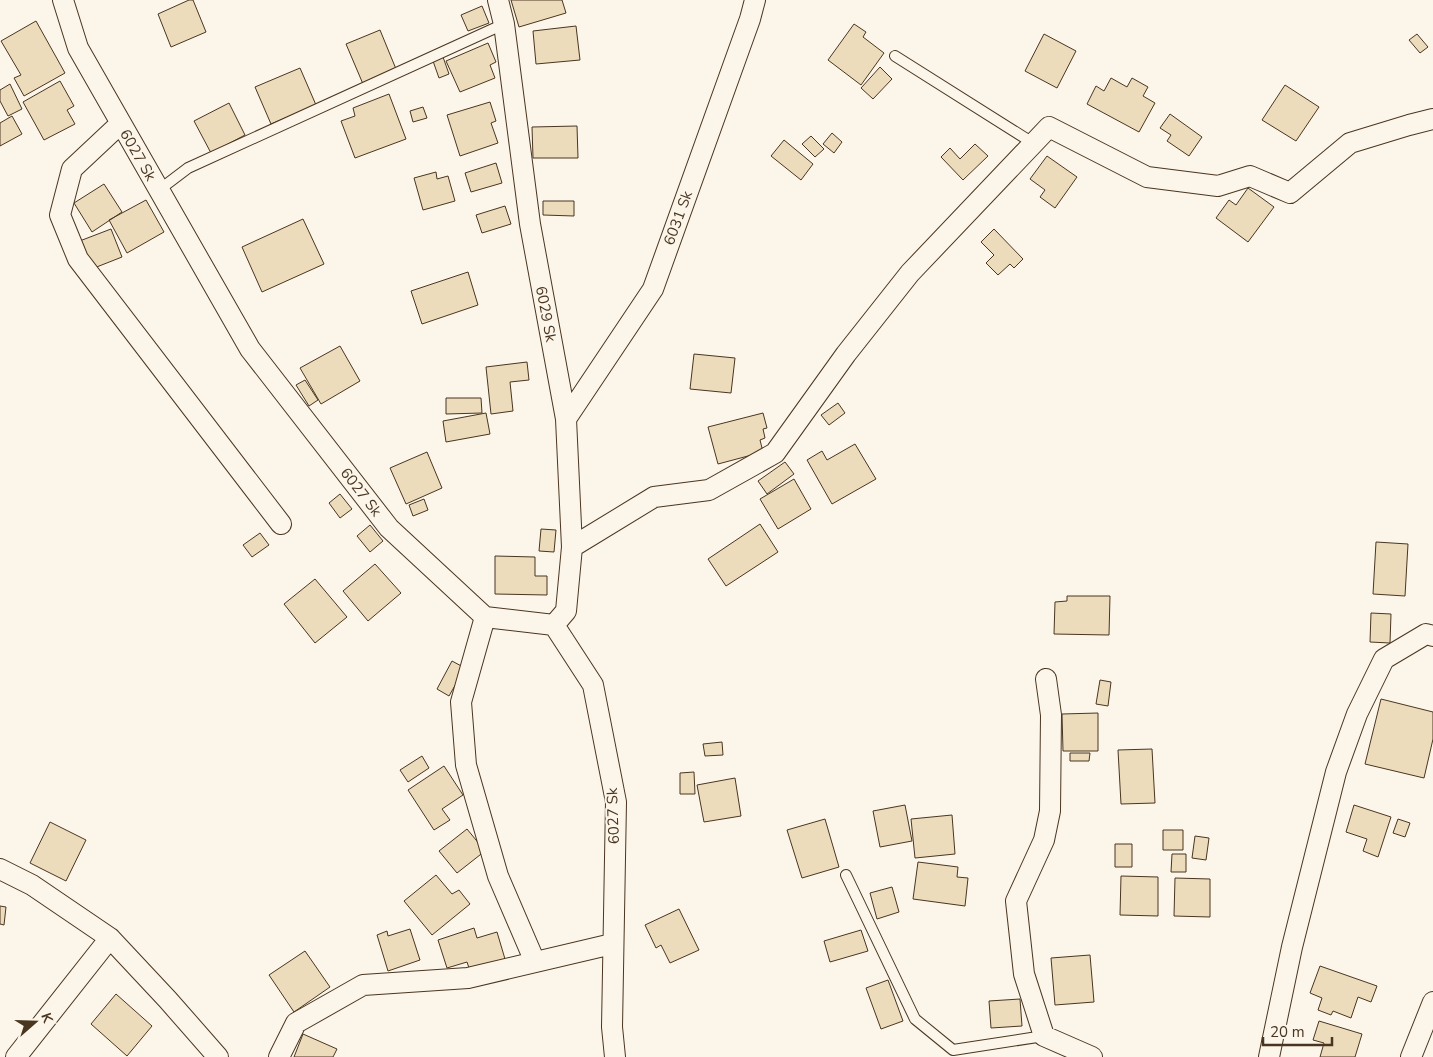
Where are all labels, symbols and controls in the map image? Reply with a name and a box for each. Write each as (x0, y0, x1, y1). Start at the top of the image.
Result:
street label: 6027 Sk (115, 125, 161, 185)
street label: 6031 Sk (659, 188, 697, 248)
street label: 6029 Sk (531, 284, 561, 344)
street label: 6027 Sk (336, 464, 387, 521)
street label: 6027 Sk (602, 787, 624, 845)
north arrow (10, 997, 60, 1047)
text: K (36, 1010, 58, 1026)
scale bar (1263, 1014, 1332, 1046)
text: 20 m (1270, 1022, 1305, 1042)

